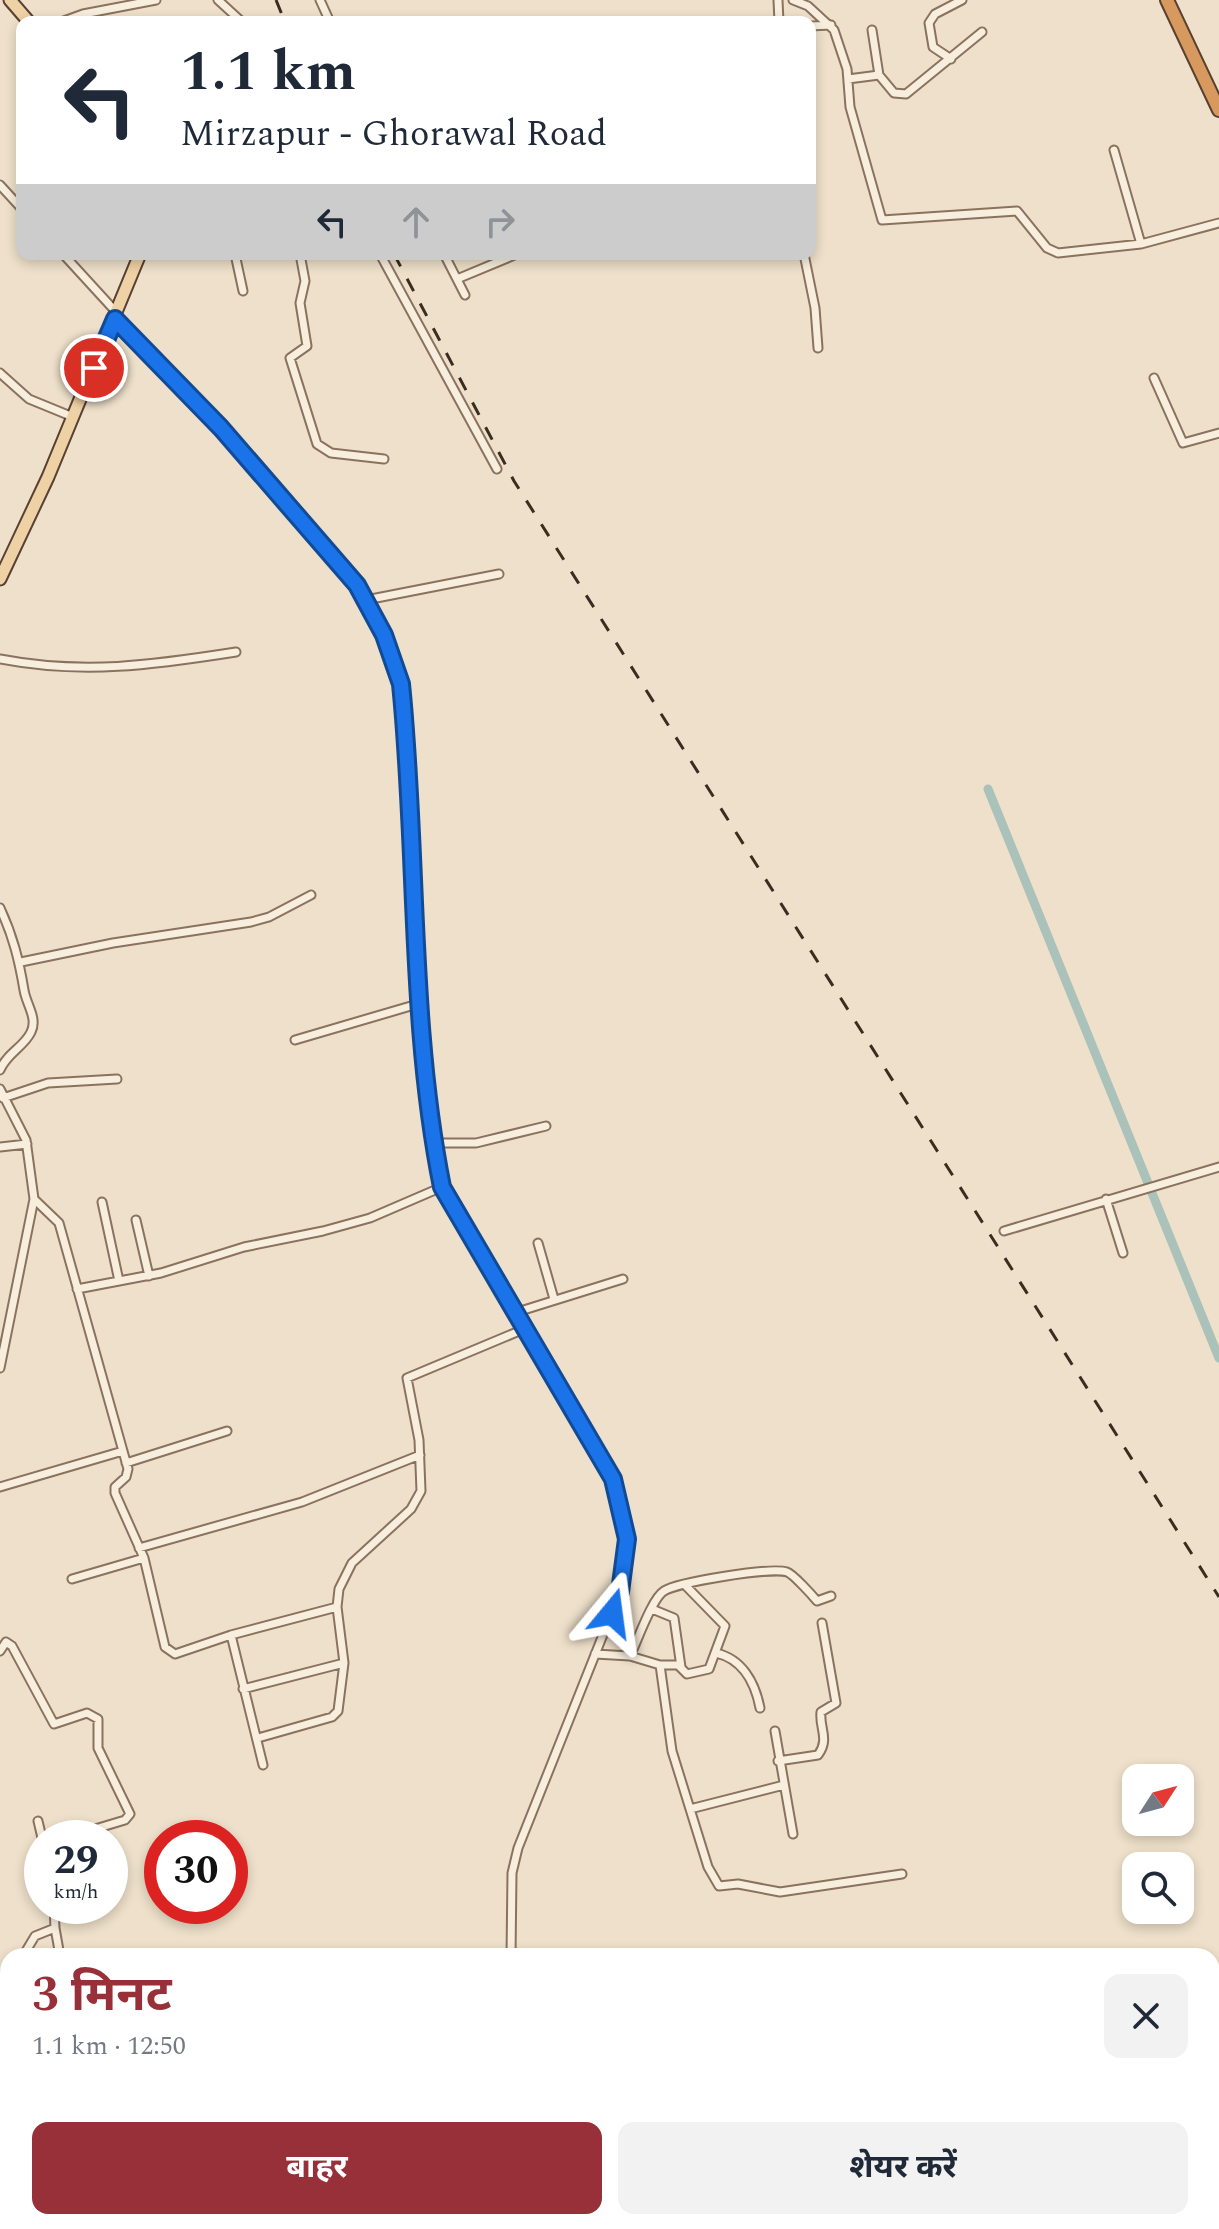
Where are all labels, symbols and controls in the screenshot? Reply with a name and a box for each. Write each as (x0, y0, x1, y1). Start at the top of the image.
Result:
text: 1.1 km (180, 30, 356, 115)
icon: left (48, 48, 152, 152)
text: Mirzapur - Ghorawal Road (180, 107, 607, 162)
icon: left (310, 200, 354, 244)
icon: ahead (394, 200, 438, 244)
icon: right (478, 200, 522, 244)
pin (60, 334, 128, 402)
icon: arrive (72, 346, 116, 390)
position arrow (570, 1571, 654, 1655)
north arrow (1122, 1764, 1194, 1836)
map controls (1122, 1764, 1194, 1924)
speed limit sign: 30 (144, 1820, 248, 1924)
text: 29 (54, 1831, 98, 1892)
button: search (1122, 1852, 1194, 1924)
text: km/h (54, 1877, 99, 1907)
text: 3 मिनट (32, 1959, 172, 2032)
button: close (1104, 1974, 1188, 2058)
text: 1.1 km · 12:50 (32, 2026, 186, 2066)
button: बाहर (32, 2122, 602, 2214)
button: शेयर करें (618, 2122, 1188, 2214)

